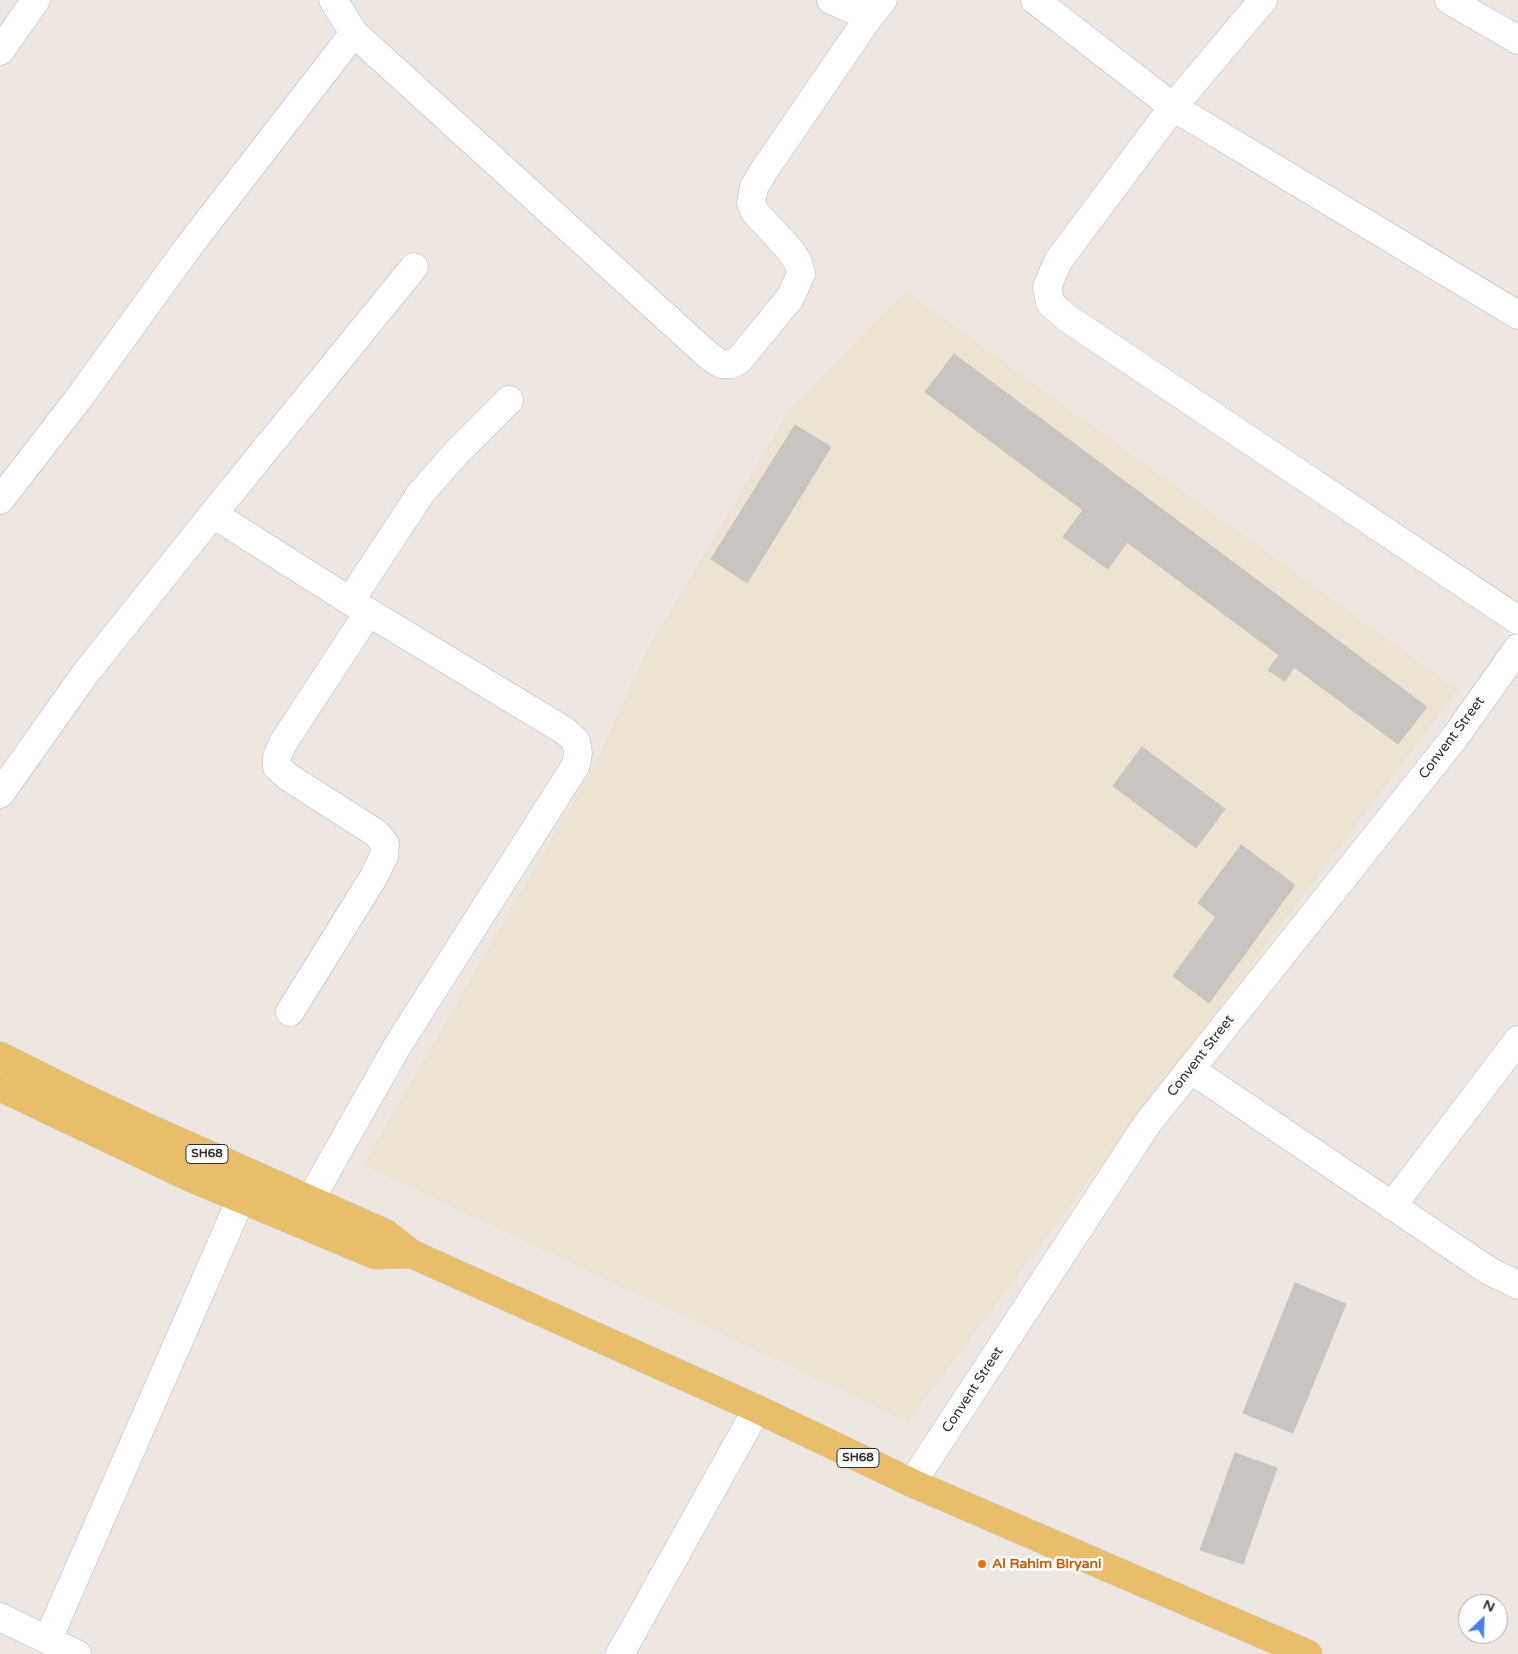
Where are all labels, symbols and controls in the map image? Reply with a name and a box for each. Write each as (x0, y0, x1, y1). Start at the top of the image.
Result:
street label: Convent Street (1415, 693, 1489, 783)
street label: Convent Street (1164, 1012, 1238, 1100)
road number: SH68 (186, 1144, 228, 1164)
street label: Convent Street (939, 1344, 1007, 1436)
road number: SH68 (837, 1449, 879, 1468)
place label: Al Rahim Biryani (992, 1556, 1102, 1572)
marker: Al Rahim Biryani (976, 1558, 988, 1570)
north arrow (1458, 1594, 1508, 1644)
text: N (1480, 1596, 1497, 1616)

